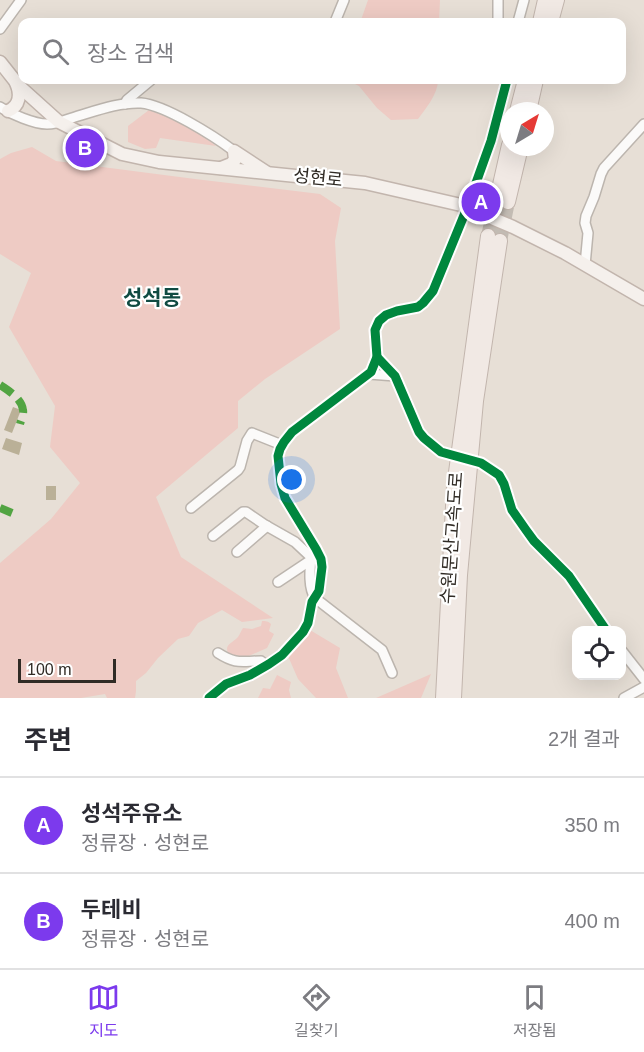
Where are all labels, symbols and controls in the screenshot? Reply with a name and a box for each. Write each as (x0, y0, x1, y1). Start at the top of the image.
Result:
search box (18, 18, 626, 84)
icon: search (39, 35, 72, 68)
text: 장소 검색 (87, 41, 174, 66)
north arrow (500, 102, 554, 156)
pin: B (66, 126, 104, 170)
street label: 성현로 (292, 165, 344, 191)
pin: A (462, 180, 500, 224)
district label: 성석동 (123, 286, 181, 309)
your location (277, 465, 306, 494)
street label: 수원문산고속도로 (437, 471, 467, 605)
map controls (572, 626, 626, 680)
button: locate (572, 626, 626, 680)
scale bar (18, 656, 116, 684)
text: 100 m (27, 661, 71, 678)
text: 주변 (24, 725, 72, 755)
text: 2개 결과 (548, 728, 620, 750)
text: 성석주유소 (81, 801, 182, 826)
text: A (36, 814, 51, 836)
text: 350 m (564, 814, 620, 836)
text: 정류장 · 성현로 (81, 832, 209, 854)
text: 두테비 (81, 897, 142, 922)
text: B (36, 910, 51, 932)
text: 400 m (564, 910, 620, 932)
text: 정류장 · 성현로 (81, 928, 209, 950)
tab: 지도 (87, 981, 120, 1041)
tab: 길찾기 (294, 981, 339, 1041)
tab: 저장됨 (513, 981, 557, 1041)

